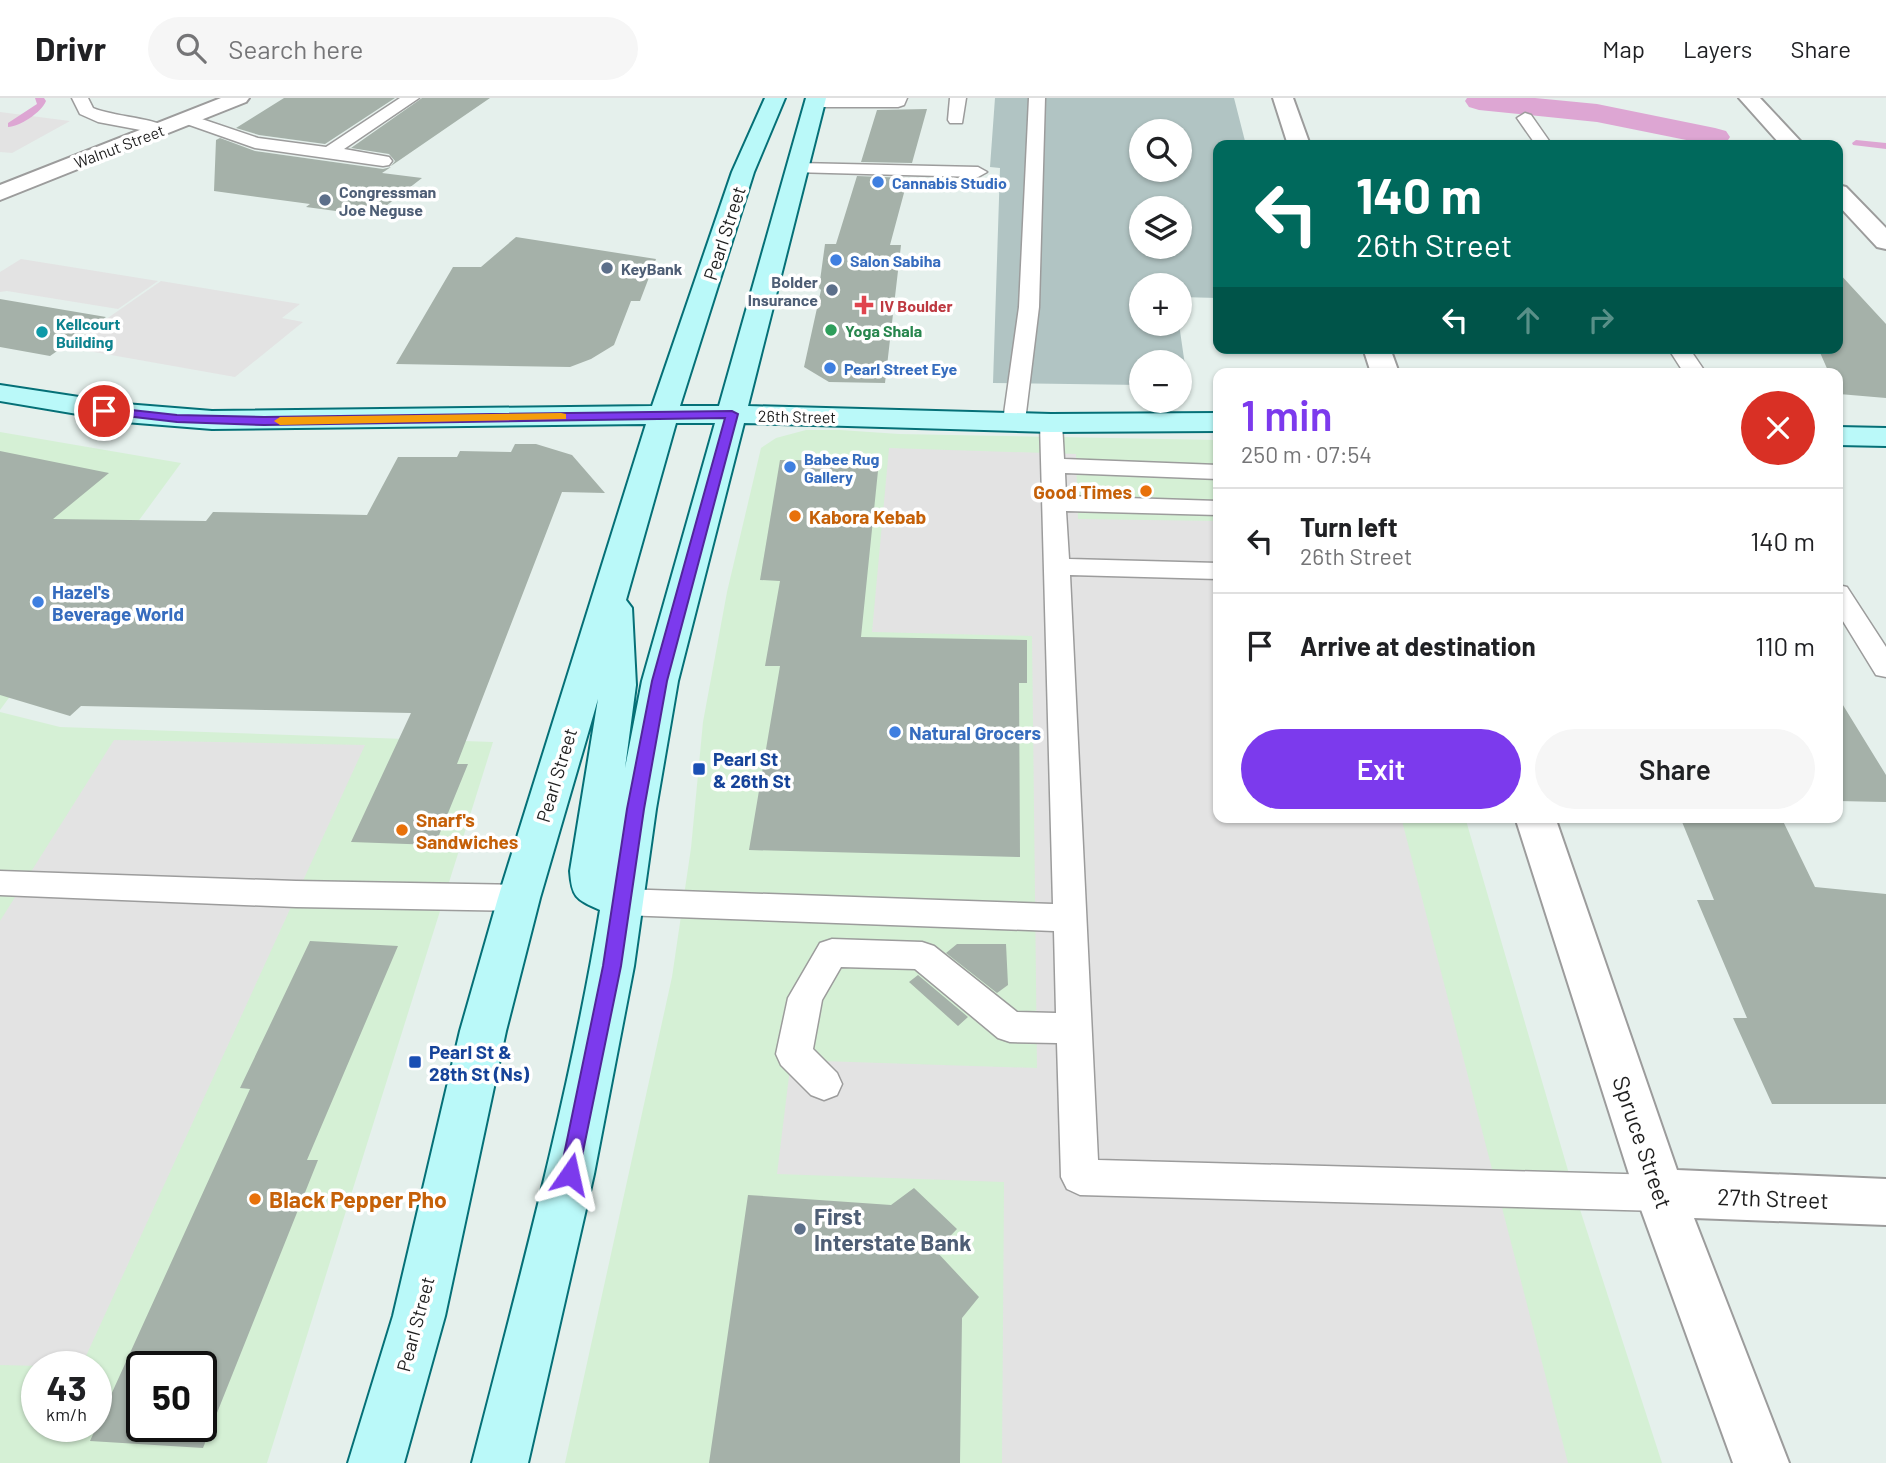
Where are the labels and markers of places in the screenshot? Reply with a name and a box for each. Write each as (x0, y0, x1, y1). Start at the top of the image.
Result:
place label: Cannabis Studio (892, 173, 1007, 192)
marker: Cannabis Studio (870, 174, 886, 190)
place label: Congressman Joe Neguse (339, 182, 436, 219)
marker: Congressman Joe Neguse (317, 192, 333, 208)
place label: Salon Sabiha (850, 251, 941, 270)
marker: Salon Sabiha (828, 252, 844, 268)
place label: KeyBank (621, 259, 683, 278)
marker: KeyBank (599, 260, 615, 276)
place label: Bolder Insurance (748, 272, 818, 309)
marker: Bolder Insurance (824, 282, 840, 298)
marker: IV Boulder (854, 295, 874, 315)
place label: IV Boulder (880, 296, 953, 315)
place label: Kellcourt Building (56, 314, 120, 351)
place label: Yoga Shala (845, 321, 922, 340)
marker: Yoga Shala (823, 322, 839, 338)
marker: Kellcourt Building (34, 324, 50, 340)
place label: Pearl Street Eye (844, 359, 957, 378)
marker: Pearl Street Eye (822, 360, 838, 376)
pin (74, 381, 134, 441)
place label: Babee Rug Gallery (804, 449, 880, 486)
marker: Babee Rug Gallery (782, 459, 798, 475)
place label: Good Times (1033, 480, 1132, 503)
marker: Good Times (1138, 483, 1154, 499)
place label: Kabora Kebab (809, 505, 926, 528)
marker: Kabora Kebab (787, 508, 803, 524)
place label: Hazel's Beverage World (52, 580, 184, 625)
marker: Hazel's Beverage World (30, 594, 46, 610)
place label: Natural Grocers (909, 721, 1041, 744)
marker: Natural Grocers (887, 724, 903, 740)
place label: Pearl St & 26th St (713, 747, 791, 792)
marker: Pearl St & 26th St (691, 761, 707, 777)
place label: Snarf's Sandwiches (416, 808, 518, 853)
marker: Snarf's Sandwiches (394, 822, 410, 838)
place label: Pearl St & 28th St (Ns) (429, 1040, 529, 1085)
marker: Pearl St & 28th St (Ns) (407, 1054, 423, 1070)
place label: Black Pepper Pho (269, 1185, 447, 1213)
marker: Black Pepper Pho (247, 1191, 263, 1207)
place label: First Interstate Bank (814, 1202, 971, 1256)
marker: First Interstate Bank (792, 1221, 808, 1237)

